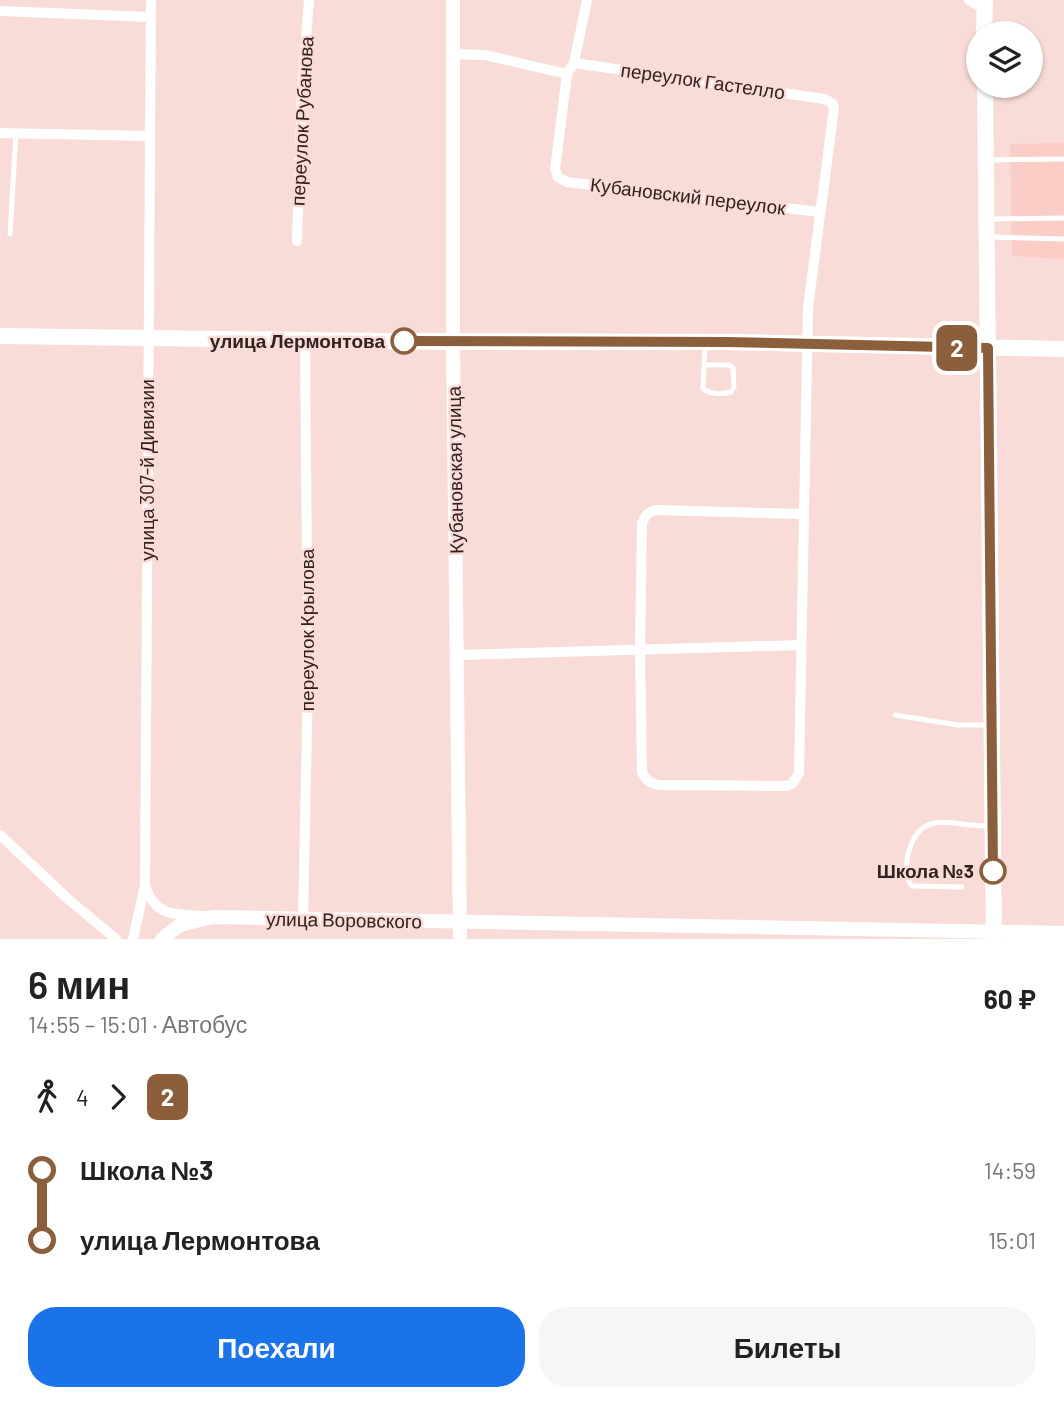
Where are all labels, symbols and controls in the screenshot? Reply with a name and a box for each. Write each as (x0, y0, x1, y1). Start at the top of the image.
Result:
map controls (966, 21, 1043, 98)
button: layers (966, 21, 1043, 98)
street label: переулок Рубанова (286, 35, 317, 206)
street label: переулок Гастелло (620, 58, 787, 103)
street label: Кубановский переулок (589, 172, 788, 219)
line badge: 2 (934, 325, 980, 371)
marker: улица Лермонтова (391, 328, 417, 354)
place label: улица Лермонтова (210, 329, 385, 352)
text: 2 (950, 333, 964, 362)
street label: улица 307-й Дивизии (135, 379, 158, 561)
street label: Кубановская улица (442, 385, 467, 554)
street label: переулок Крылова (295, 548, 318, 711)
marker: Школа №3 (980, 858, 1006, 884)
place label: Школа №3 (877, 859, 974, 882)
street label: улица Воровского (266, 907, 422, 932)
text: 6 мин (28, 961, 130, 1007)
text: 60 ₽ (984, 983, 1036, 1014)
text: 14:55 – 15:01 · Автобус (28, 1010, 247, 1038)
icon: walk (28, 1078, 66, 1116)
icon: forward (99, 1078, 137, 1116)
text: 2 (161, 1082, 174, 1111)
text: 4 (76, 1083, 89, 1111)
text: Школа №3 (80, 1154, 213, 1185)
text: 14:59 (984, 1156, 1036, 1184)
text: улица Лермонтова (80, 1224, 320, 1255)
text: 15:01 (988, 1226, 1036, 1254)
button: Поехали (28, 1307, 525, 1387)
button: Билеты (539, 1307, 1036, 1387)

